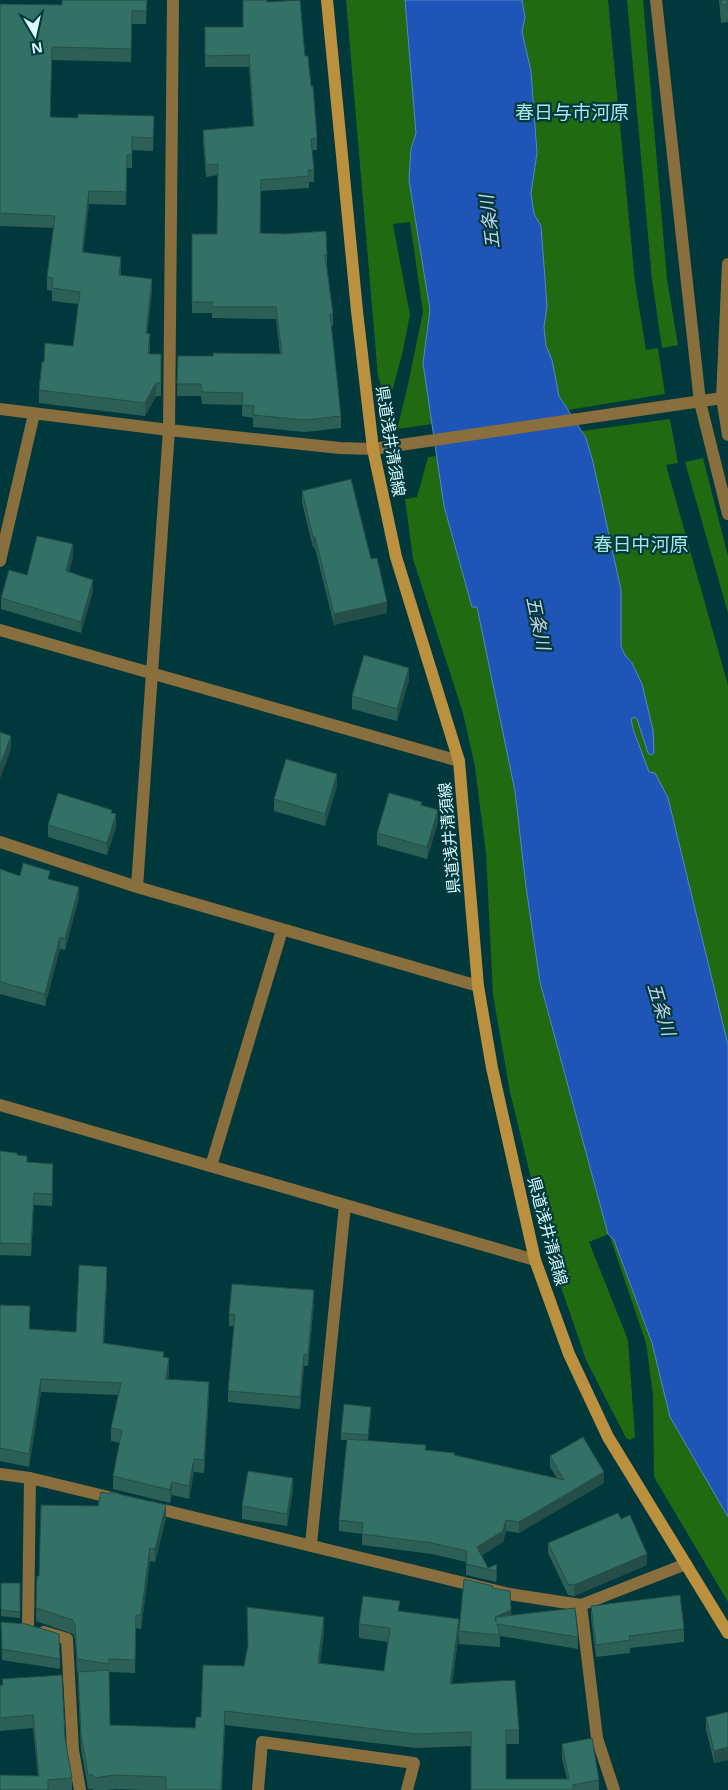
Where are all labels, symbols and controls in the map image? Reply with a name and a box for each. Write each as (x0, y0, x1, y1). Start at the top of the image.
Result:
north arrow (10, 10, 60, 60)
text: N (30, 38, 44, 59)
district label: 春日与市河原 (515, 99, 629, 125)
water label: 五条川 (474, 192, 504, 250)
street label: 県道浅井清須線 (371, 384, 411, 498)
district label: 春日中河原 (593, 531, 689, 557)
water label: 五条川 (522, 594, 557, 654)
street label: 県道浅井清須線 (433, 781, 465, 895)
water label: 五条川 (643, 980, 682, 1040)
street label: 県道浅井清須線 (523, 1174, 573, 1288)

